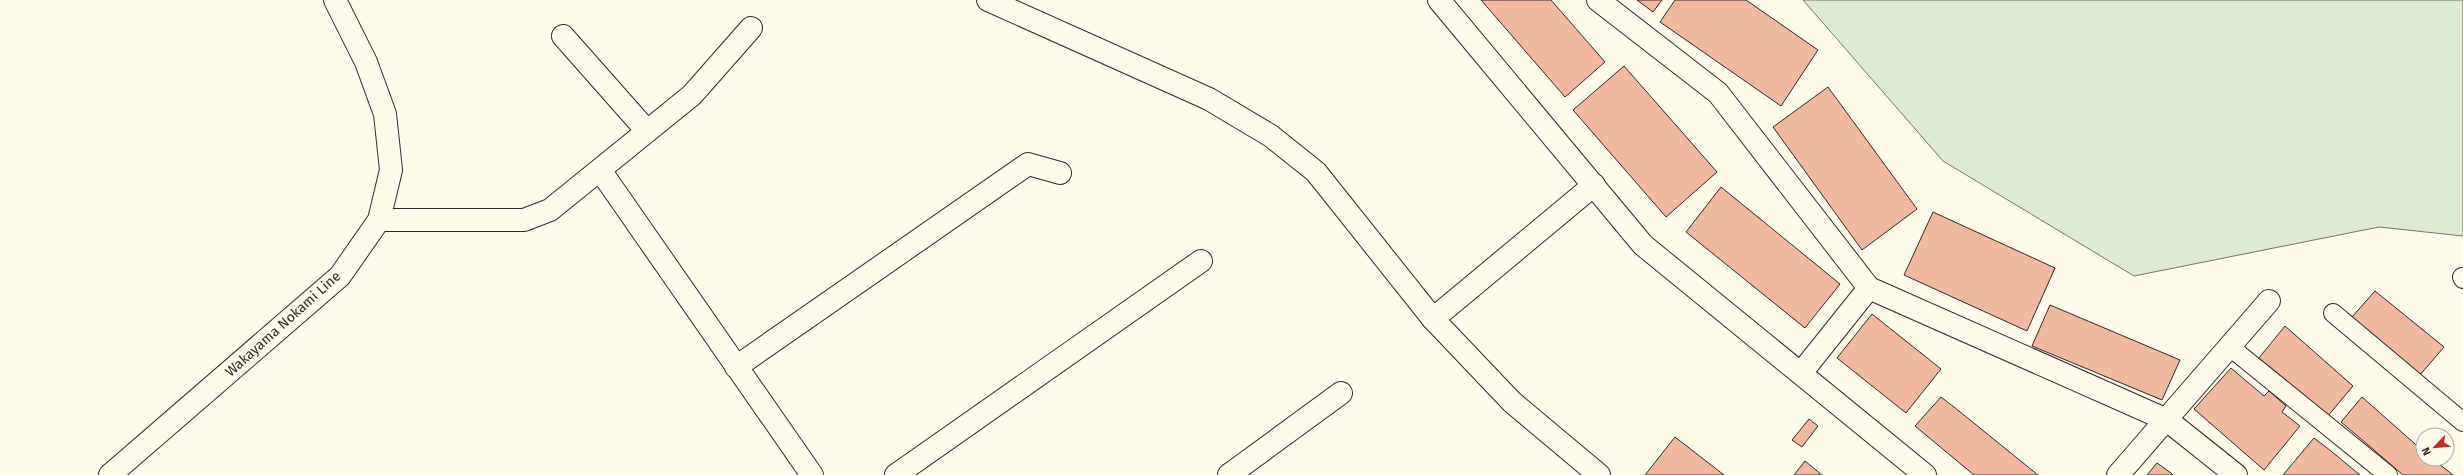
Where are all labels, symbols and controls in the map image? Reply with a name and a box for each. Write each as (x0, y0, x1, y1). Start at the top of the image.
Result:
street label: Wakayama Nokami Line (222, 268, 344, 380)
north arrow (2415, 427, 2455, 467)
text: N (2419, 445, 2434, 457)

